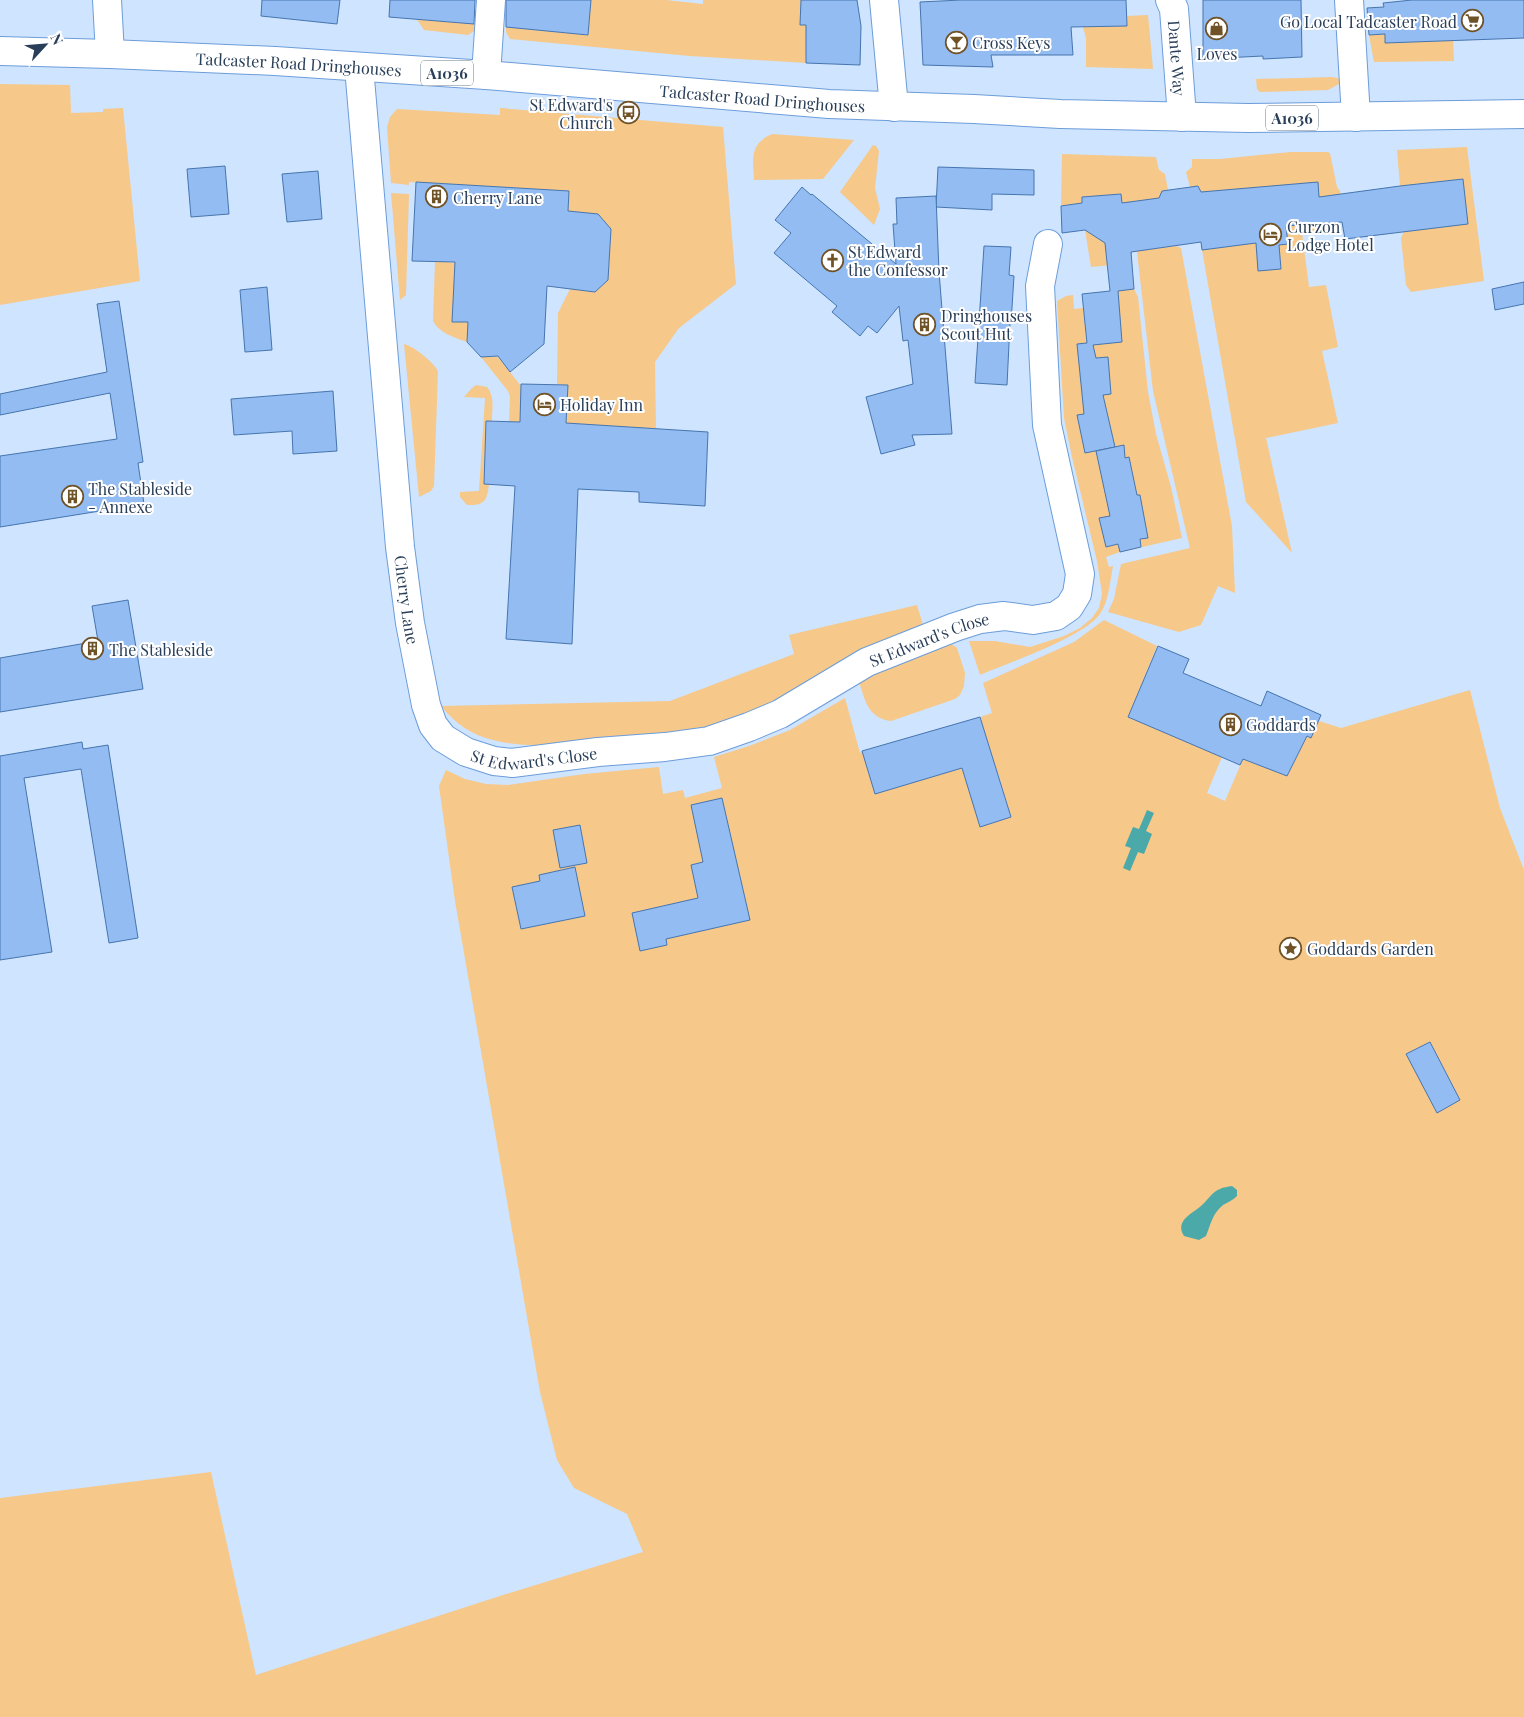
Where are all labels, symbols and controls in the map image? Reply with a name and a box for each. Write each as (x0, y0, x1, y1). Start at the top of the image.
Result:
supermarket icon: Go Local Tadcaster Road (1461, 9, 1485, 33)
place label: Go Local Tadcaster Road (1280, 11, 1457, 32)
shop icon: Loves (1205, 17, 1229, 41)
street label: Dante Way (1164, 19, 1191, 97)
north arrow (20, 20, 70, 70)
text: N (46, 30, 68, 48)
bar icon: Cross Keys (944, 30, 968, 54)
place label: Cross Keys (972, 32, 1050, 53)
place label: Loves (1197, 43, 1238, 64)
street label: Tadcaster Road Dringhouses (195, 47, 402, 80)
road number: A1036 (421, 60, 473, 86)
street label: Tadcaster Road Dringhouses (659, 79, 865, 116)
place label: St Edward's Church (529, 94, 614, 133)
bus stop icon: St Edward's Church (617, 101, 641, 125)
road number: A1036 (1266, 106, 1318, 130)
building icon: Cherry Lane (425, 185, 449, 209)
place label: Cherry Lane (453, 187, 542, 208)
place label: Curzon Lodge Hotel (1287, 216, 1374, 255)
hotel icon: Curzon Lodge Hotel (1259, 223, 1283, 247)
place label: St Edward the Confessor (848, 241, 948, 280)
church icon: St Edward the Confessor (820, 248, 844, 272)
place label: Dringhouses Scout Hut (941, 305, 1032, 344)
building icon: Dringhouses Scout Hut (913, 312, 937, 336)
hotel icon: Holiday Inn (532, 392, 556, 416)
place label: Holiday Inn (560, 394, 643, 415)
place label: The Stableside - Annexe (88, 478, 192, 517)
building icon: The Stableside - Annexe (60, 485, 84, 509)
street label: Cherry Lane (391, 554, 424, 646)
street label: St Edward's Close (866, 607, 990, 671)
building icon: The Stableside (81, 637, 105, 661)
place label: The Stableside (109, 639, 213, 660)
building icon: Goddards (1218, 712, 1242, 736)
place label: Goddards (1246, 714, 1316, 735)
street label: St Edward's Close (469, 742, 598, 774)
place icon: Goddards Garden (1279, 936, 1303, 960)
place label: Goddards Garden (1307, 938, 1434, 959)

